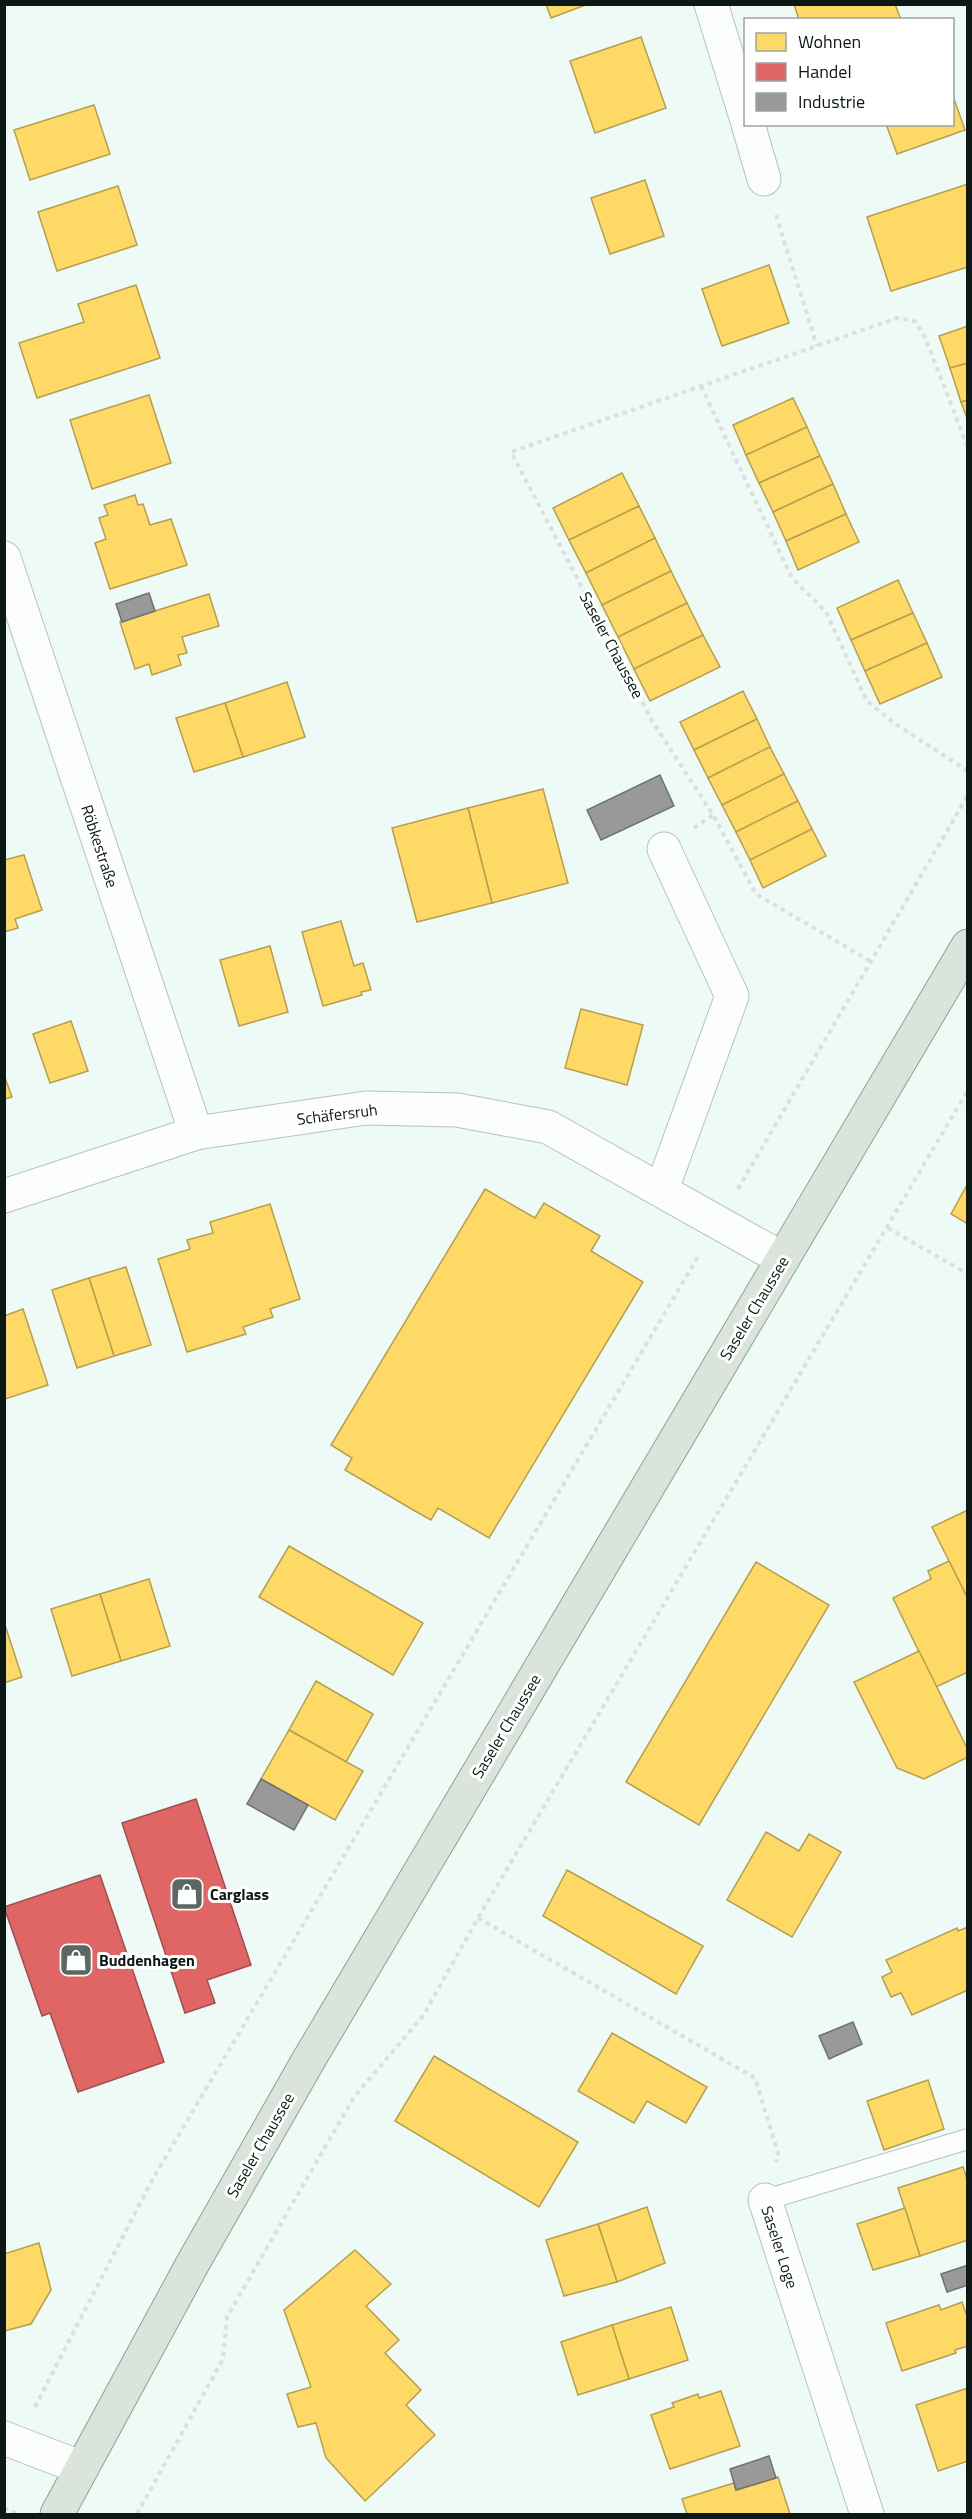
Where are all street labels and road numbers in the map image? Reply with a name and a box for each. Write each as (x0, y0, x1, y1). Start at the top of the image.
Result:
street label: Saseler Chaussee (574, 587, 650, 703)
street label: Röbkestraße (75, 801, 125, 891)
street label: Schäfersruh (295, 1097, 379, 1131)
street label: Saseler Chaussee (713, 1251, 795, 1365)
street label: Saseler Chaussee (465, 1669, 547, 1783)
street label: Saseler Chaussee (220, 2088, 300, 2202)
street label: Saseler Loge (755, 2203, 805, 2291)

